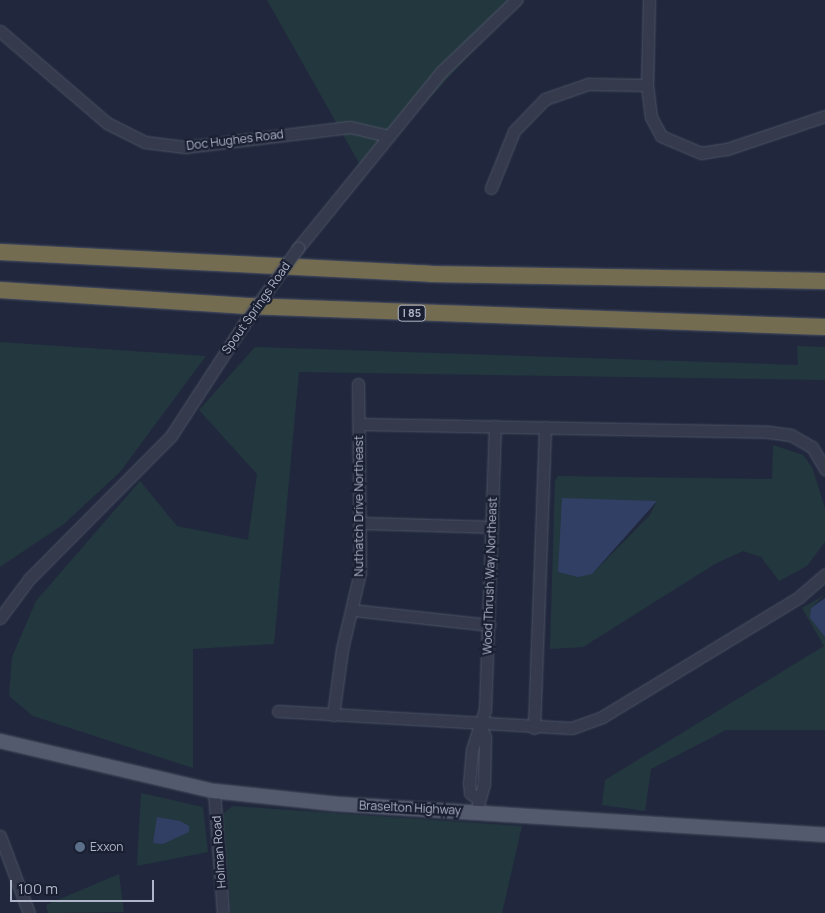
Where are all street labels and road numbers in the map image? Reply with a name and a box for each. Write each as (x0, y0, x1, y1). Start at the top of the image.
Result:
street label: Doc Hughes Road (186, 127, 284, 153)
street label: Spout Springs Road (219, 259, 293, 357)
road number: I 85 (397, 304, 427, 322)
street label: Nuthatch Drive Northeast (352, 435, 366, 577)
street label: Wood Thrush Way Northeast (480, 497, 500, 655)
street label: Braselton Highway (359, 798, 461, 818)
street label: Holman Road (209, 815, 229, 889)

